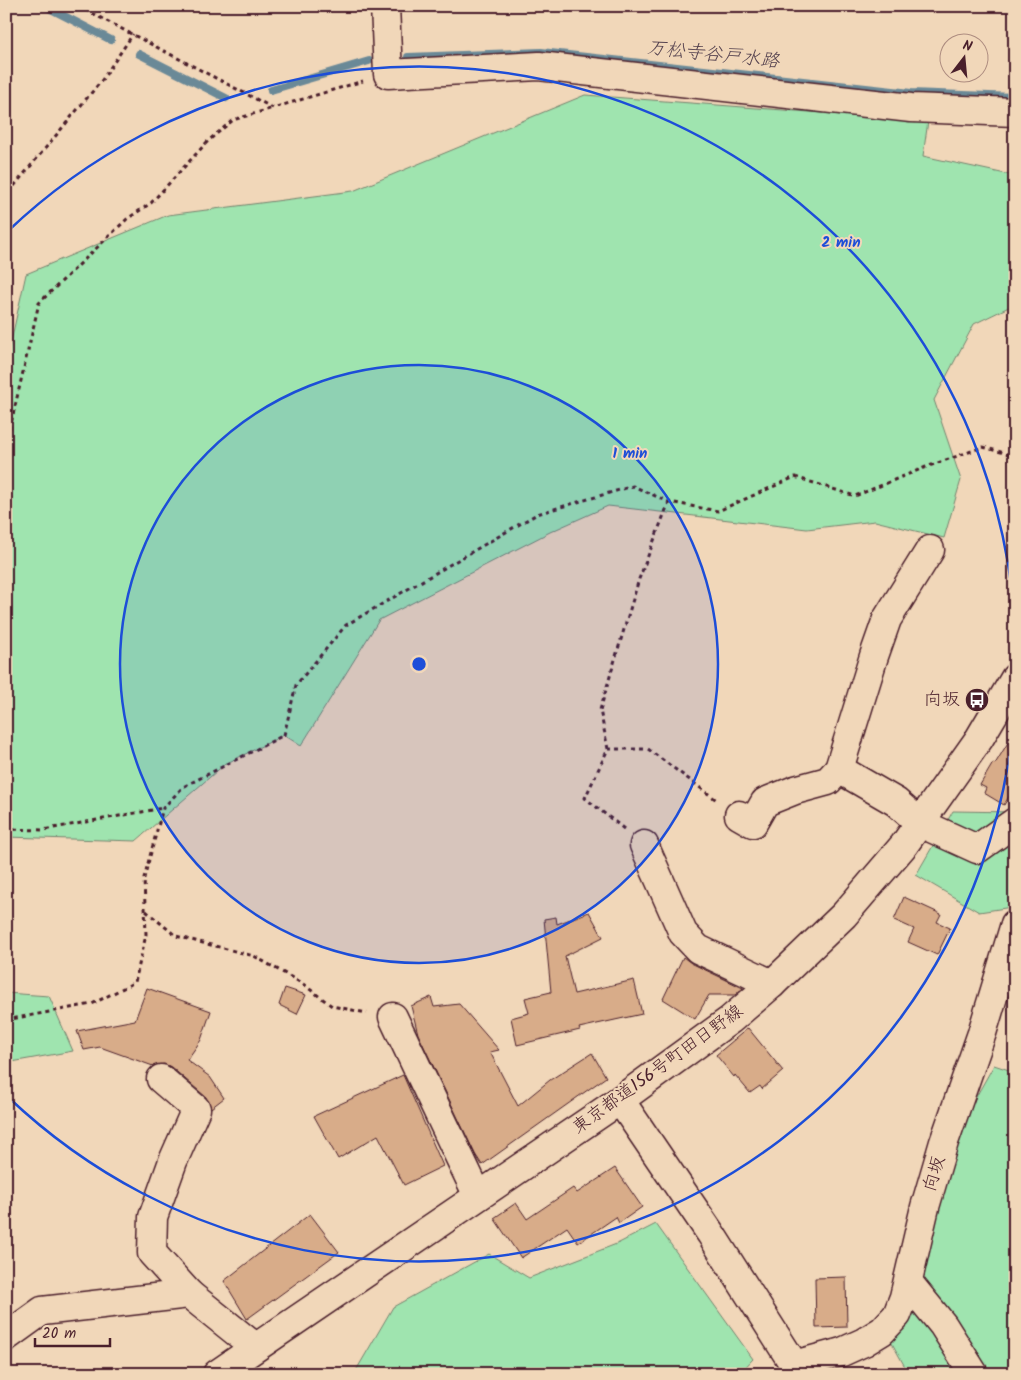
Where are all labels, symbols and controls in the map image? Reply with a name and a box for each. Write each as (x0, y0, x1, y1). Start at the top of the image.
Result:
north arrow (938, 32, 988, 82)
water label: 万松寺谷戸水路 (645, 33, 782, 77)
text: N (960, 35, 975, 58)
text: 2 min (821, 231, 861, 255)
text: 1 min (613, 442, 647, 466)
centre of rings (410, 655, 428, 673)
place label: 向坂 (924, 686, 960, 715)
bus stop icon: 向坂 (964, 687, 990, 713)
street label: 東京都道156号町田日野線 (566, 998, 750, 1142)
street label: 向坂 (916, 1153, 954, 1195)
scale bar (35, 1315, 110, 1347)
text: 20 m (42, 1322, 76, 1346)

